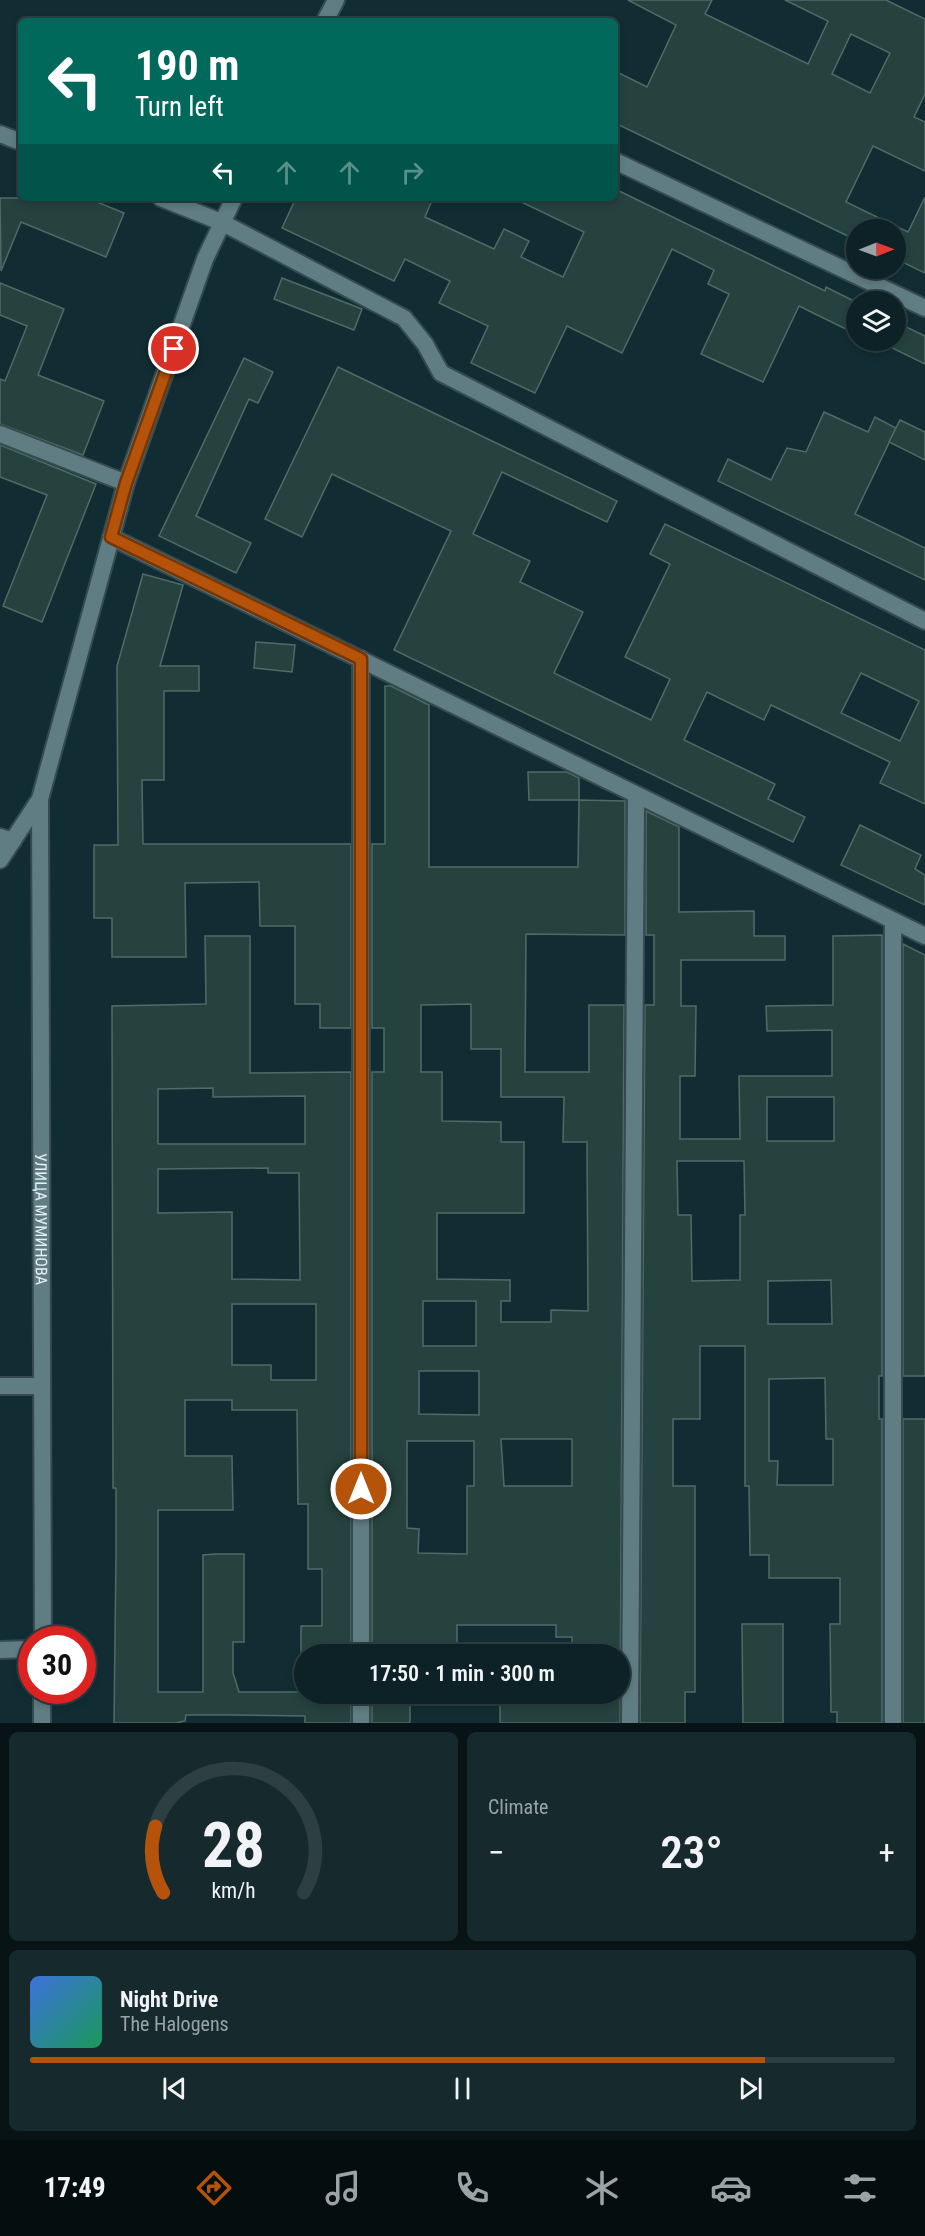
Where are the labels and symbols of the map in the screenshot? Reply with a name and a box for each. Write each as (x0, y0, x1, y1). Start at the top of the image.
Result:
north arrow (846, 219, 906, 279)
pin (148, 323, 199, 374)
street label: УЛИЦА МУМИНОВА (32, 1153, 51, 1285)
position arrow (329, 1457, 393, 1521)
speed limit sign: 30 (18, 1626, 96, 1704)

